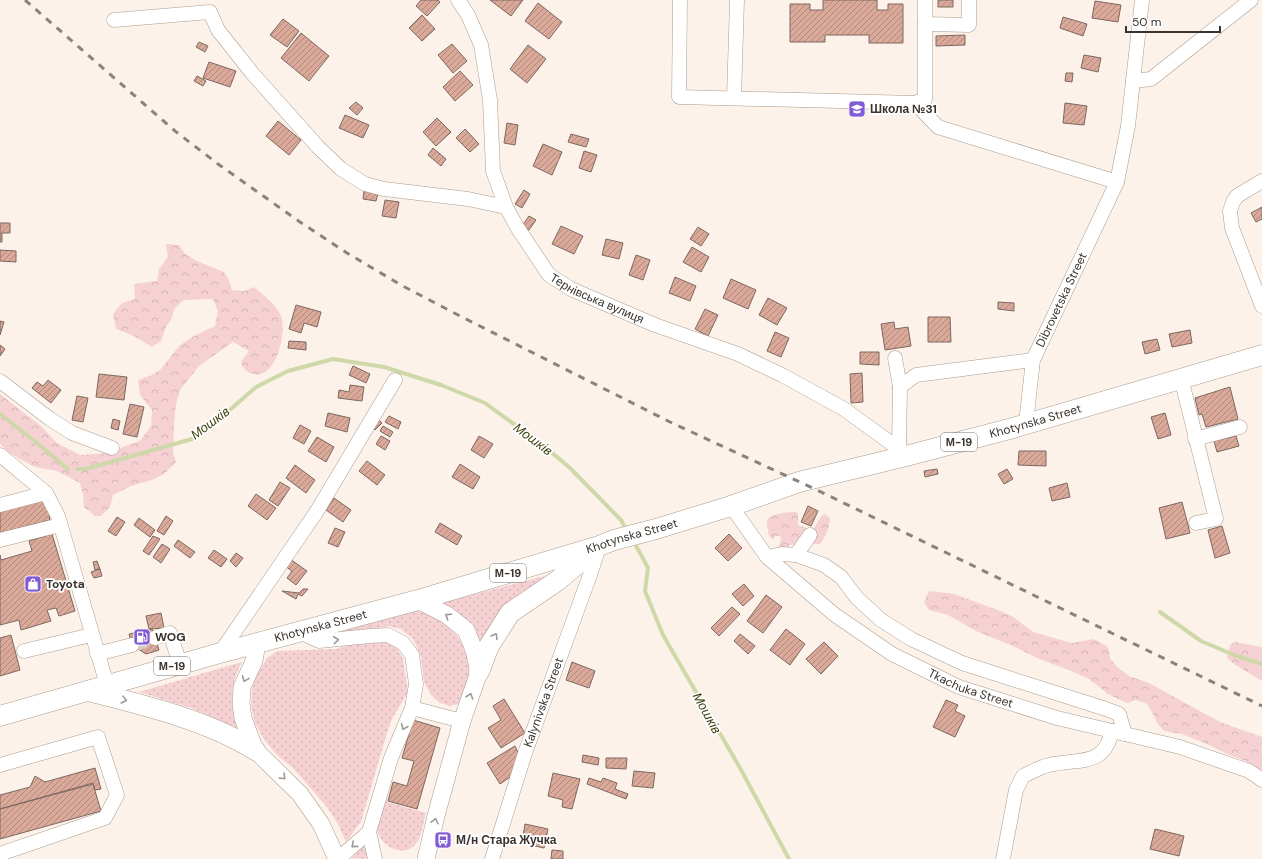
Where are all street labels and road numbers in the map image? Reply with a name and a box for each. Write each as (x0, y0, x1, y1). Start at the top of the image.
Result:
street label: Dibrovetska Street (1032, 250, 1091, 350)
street label: Тернівська вулиця (547, 270, 647, 327)
street label: Khotynska Street (988, 400, 1084, 442)
road number: М-19 (941, 433, 977, 451)
street label: Khotynska Street (584, 515, 680, 557)
road number: М-19 (490, 564, 526, 582)
street label: Khotynska Street (273, 606, 369, 646)
street label: Kalynivska Street (520, 655, 567, 749)
road number: М-19 (154, 657, 190, 675)
street label: Tkachuka Street (925, 665, 1015, 712)

